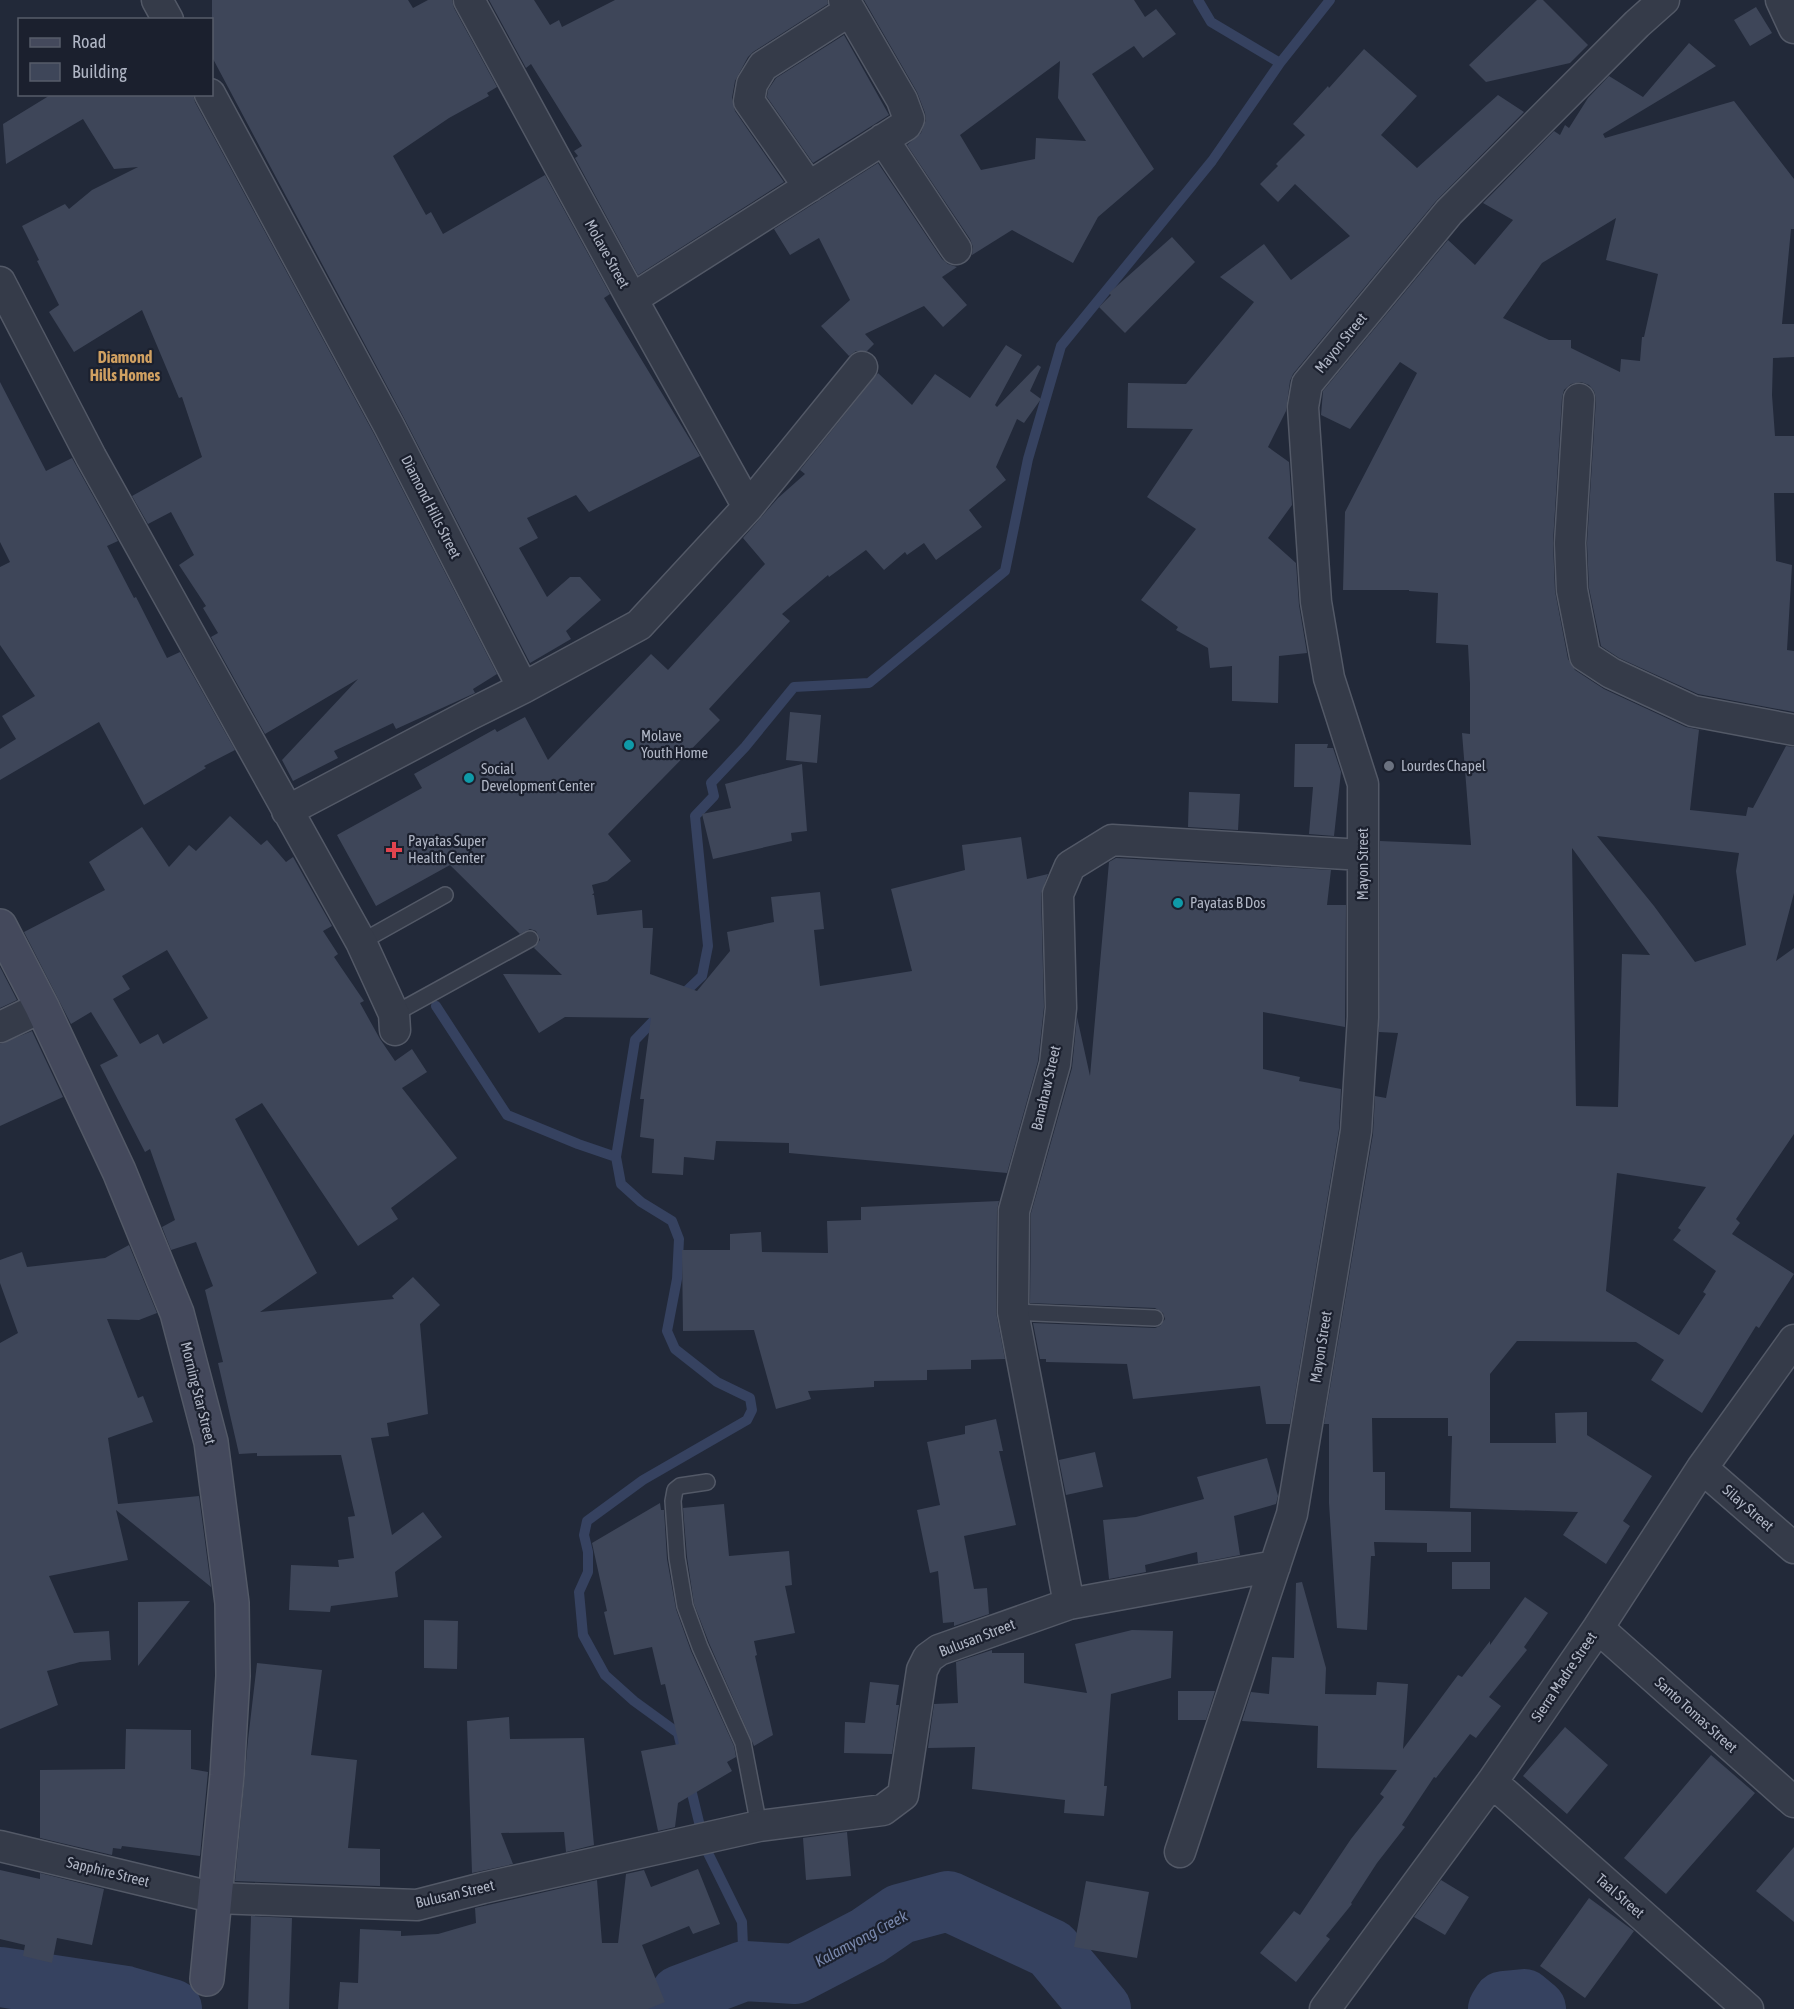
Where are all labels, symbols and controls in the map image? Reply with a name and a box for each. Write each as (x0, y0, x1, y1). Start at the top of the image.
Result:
legend (18, 18, 213, 96)
text: Road (72, 31, 106, 52)
text: Building (72, 61, 127, 82)
street label: Molave Street (582, 216, 633, 291)
street label: Mayon Street (1311, 309, 1370, 376)
district label: Diamond Hills Homes (90, 348, 161, 384)
street label: Diamond Hills Street (398, 452, 465, 561)
place label: Molave Youth Home (641, 727, 708, 761)
marker: Molave Youth Home (622, 738, 636, 752)
place label: Lourdes Chapel (1401, 757, 1486, 774)
marker: Lourdes Chapel (1382, 759, 1396, 773)
place label: Social Development Center (481, 760, 595, 794)
marker: Social Development Center (462, 771, 476, 785)
street label: Mayon Street (1354, 828, 1371, 900)
place label: Payatas Super Health Center (408, 832, 486, 866)
marker: Payatas Super Health Center (385, 841, 403, 859)
place label: Payatas B Dos (1190, 894, 1266, 911)
marker: Payatas B Dos (1171, 896, 1185, 910)
street label: Banahaw Street (1027, 1044, 1064, 1132)
street label: Mayon Street (1306, 1310, 1335, 1384)
street label: Morning Star Street (178, 1340, 219, 1446)
street label: Silay Street (1719, 1481, 1777, 1534)
street label: Bulusan Street (936, 1615, 1017, 1660)
street label: Sierra Madre Street (1527, 1629, 1600, 1725)
street label: Santo Tomas Street (1652, 1673, 1741, 1756)
street label: Sapphire Street (65, 1853, 151, 1890)
street label: Taal Street (1593, 1870, 1648, 1921)
street label: Bulusan Street (414, 1876, 496, 1911)
water label: Kalamyong Creek (812, 1906, 912, 1971)

